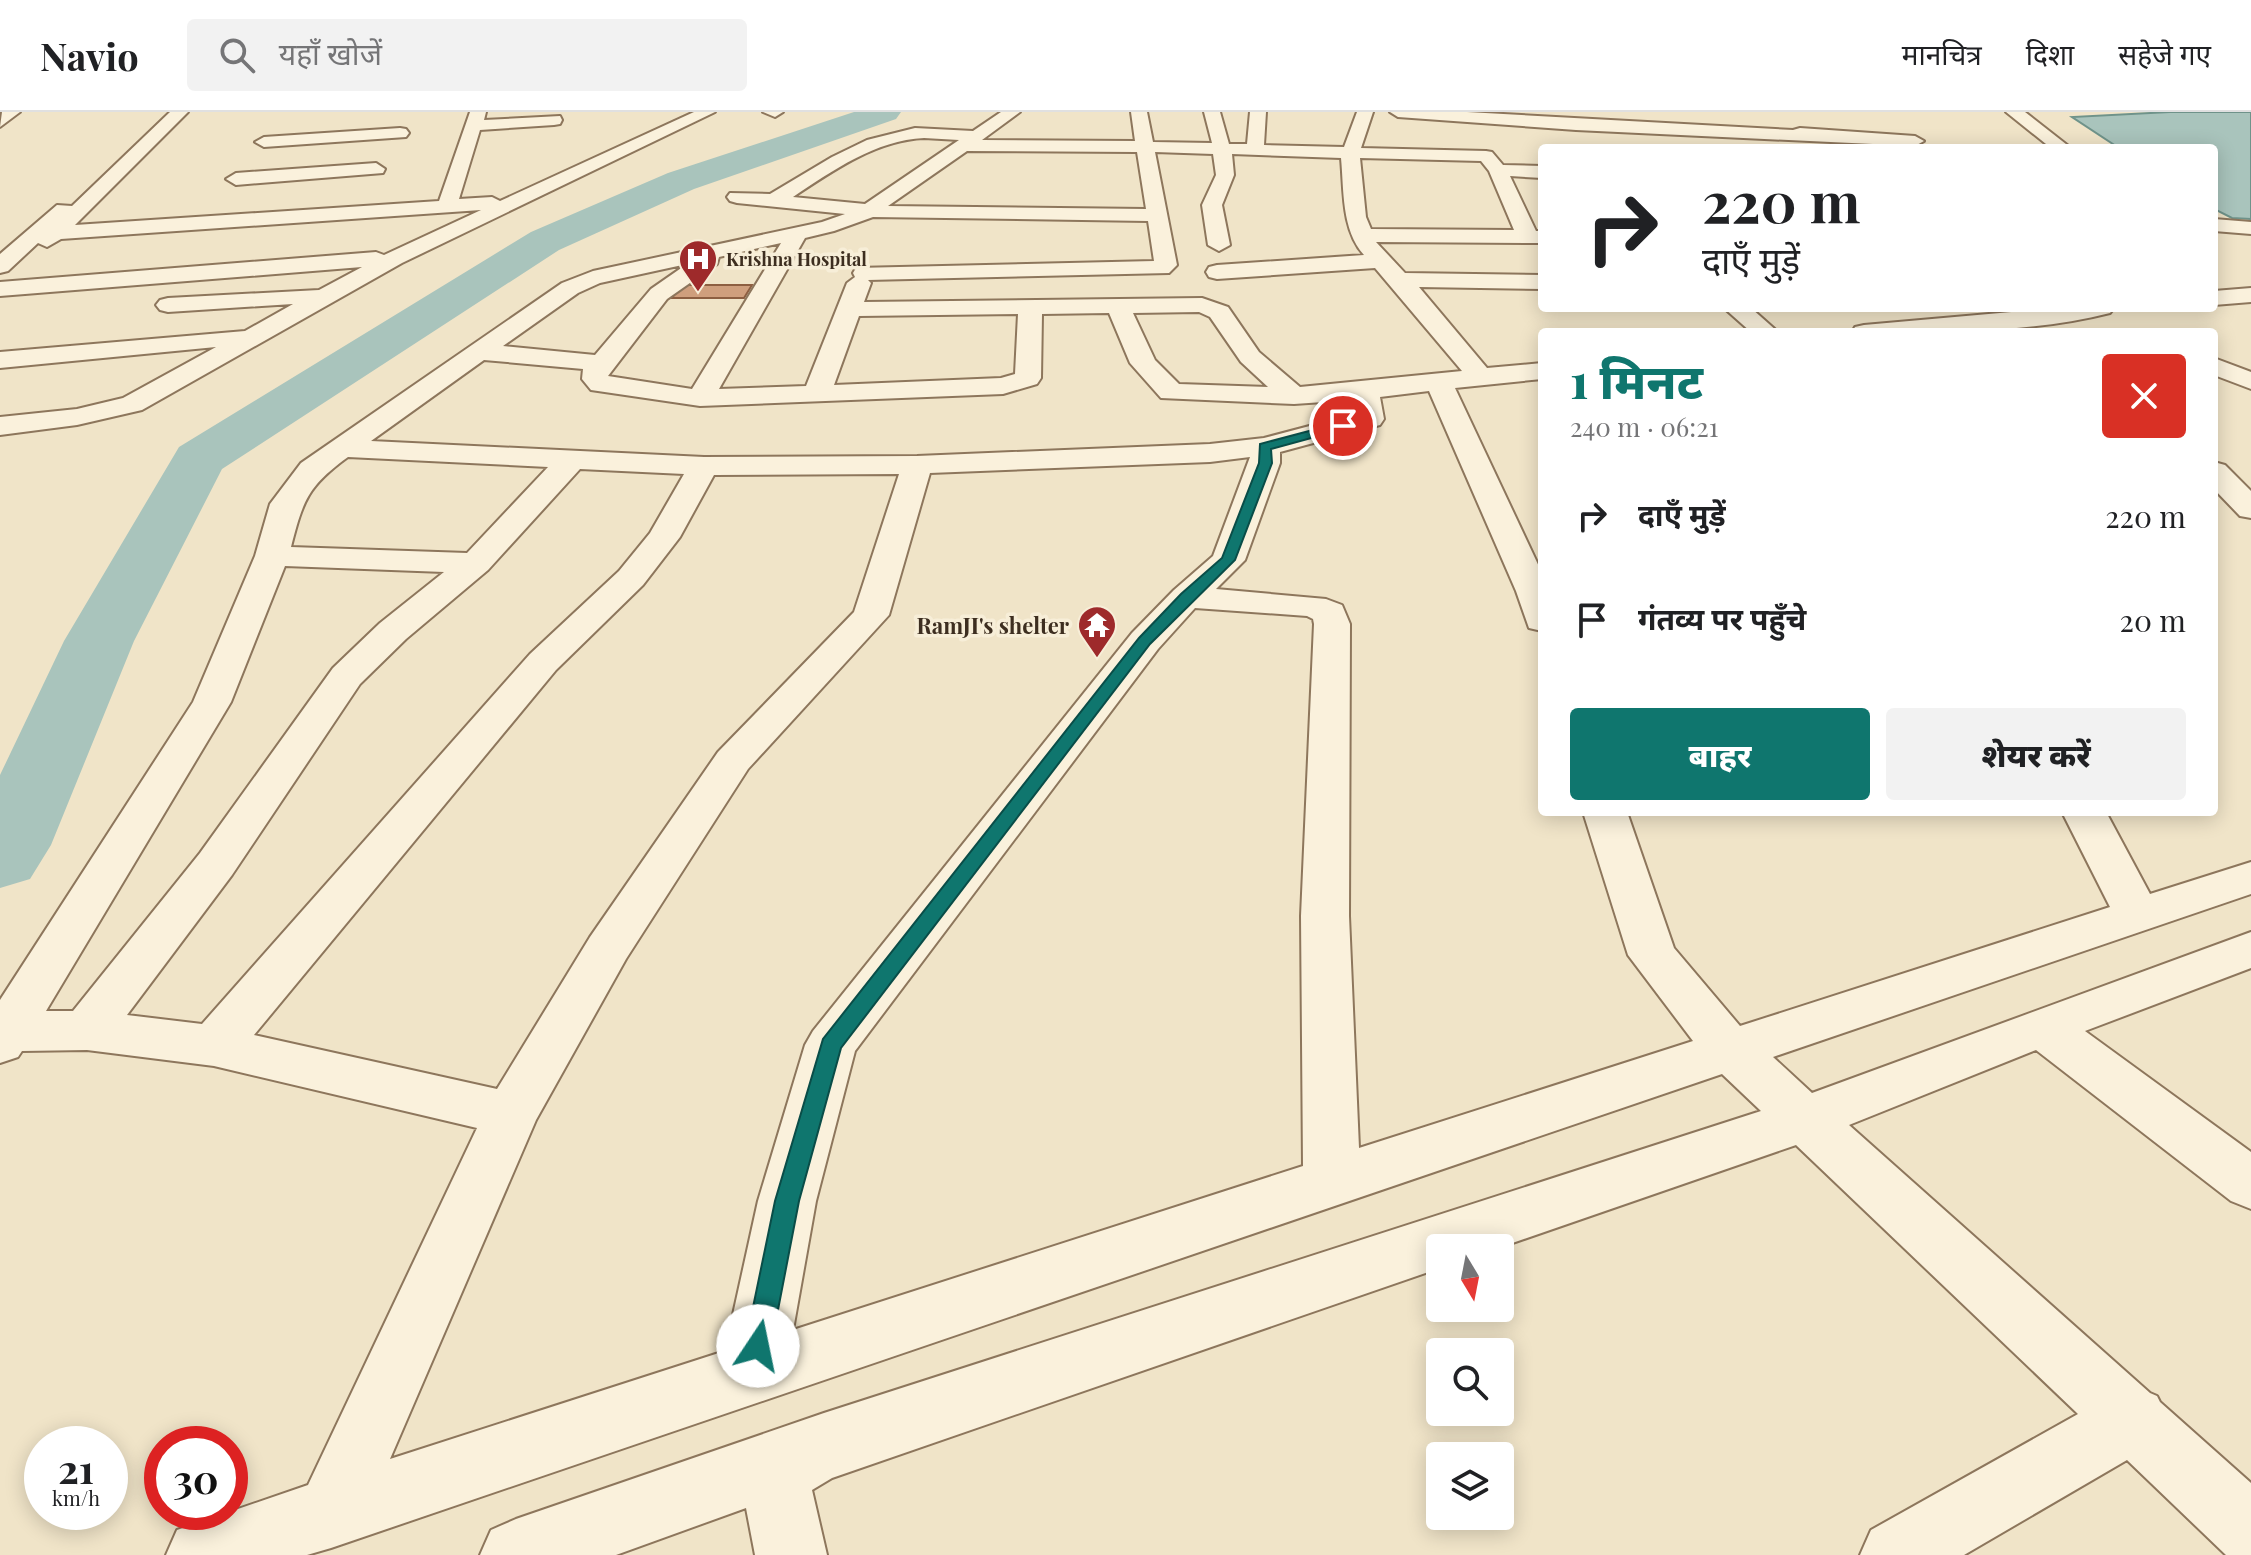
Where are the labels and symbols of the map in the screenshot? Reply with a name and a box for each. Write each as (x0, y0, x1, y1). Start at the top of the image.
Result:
hospital icon: Krishna Hospital (677, 238, 719, 293)
place label: Krishna Hospital (726, 247, 867, 271)
pin (1309, 392, 1377, 460)
temple icon: RamJI's shelter (1076, 604, 1118, 659)
place label: RamJI's shelter (917, 610, 1070, 640)
north arrow (1426, 1234, 1514, 1322)
position arrow (716, 1304, 800, 1388)
speed limit sign: 30 (144, 1426, 248, 1530)

